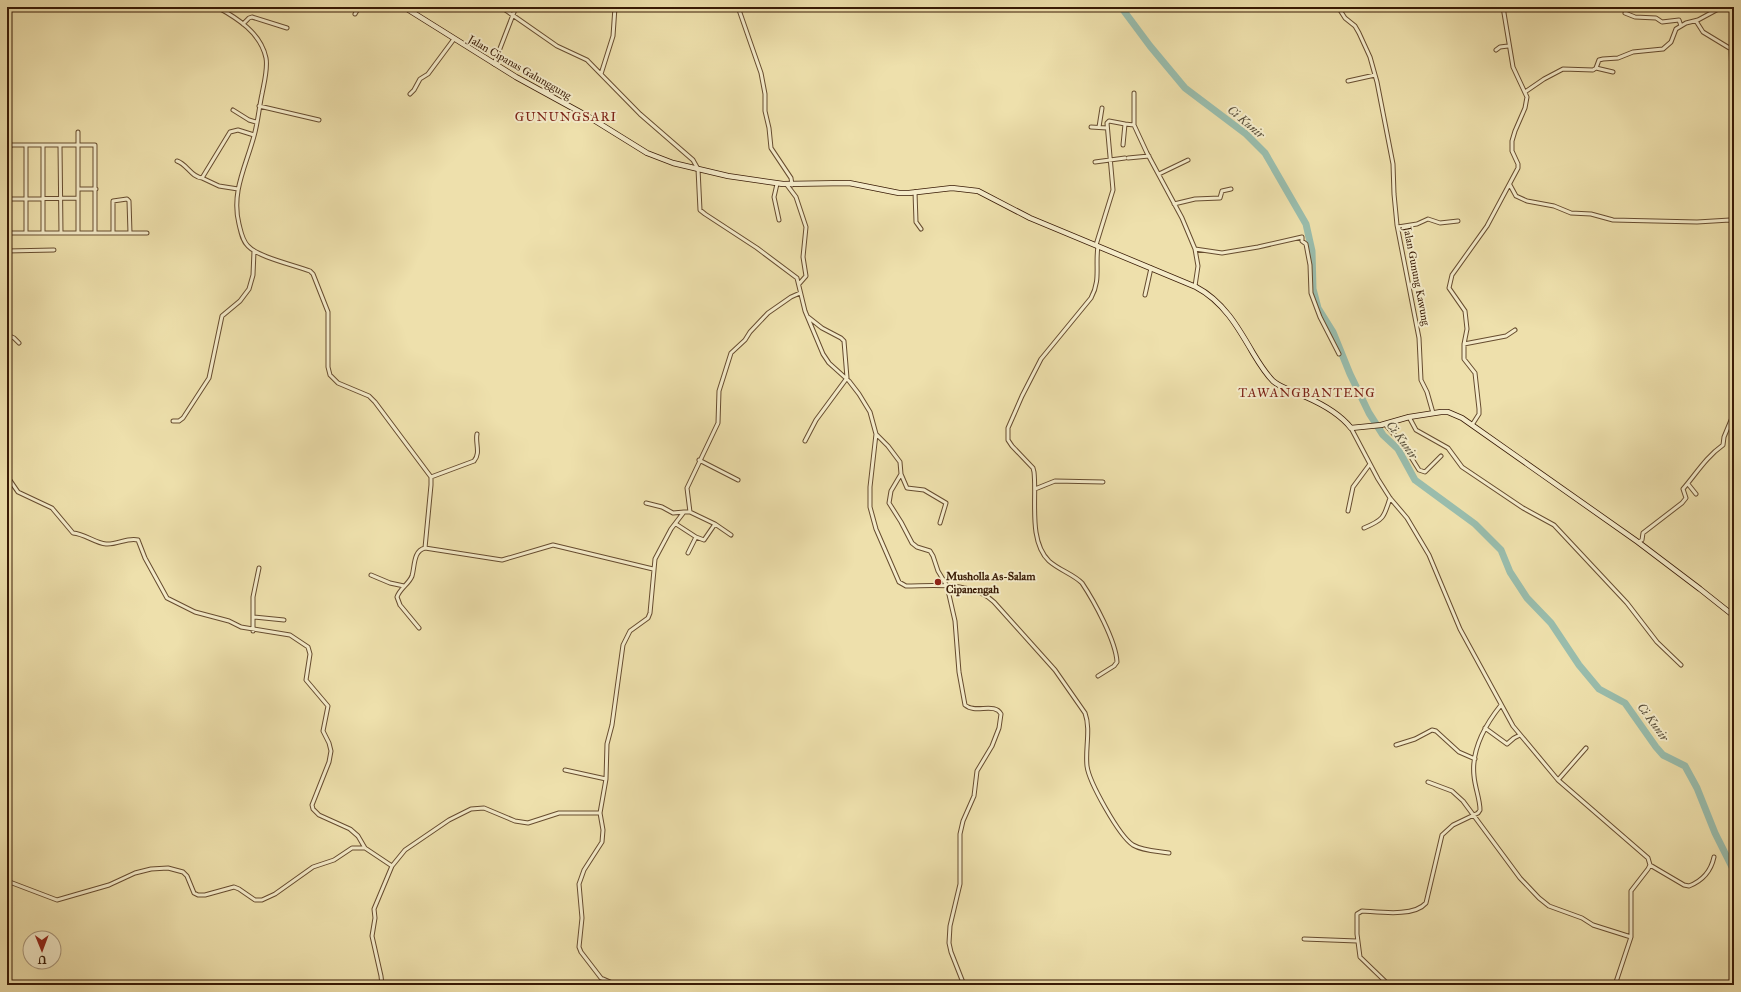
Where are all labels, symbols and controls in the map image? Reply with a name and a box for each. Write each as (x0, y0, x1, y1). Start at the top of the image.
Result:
street label: Jalan Cipanas Galunggung (464, 32, 574, 104)
water label: Ci Kunir (1225, 103, 1268, 142)
district label: GUNUNGSARI (515, 109, 617, 125)
street label: Jalan Gunung Kawung (1399, 225, 1433, 328)
district label: TAWANGBANTENG (1238, 385, 1376, 401)
water label: Ci Kunir (1383, 418, 1421, 463)
place label: Musholla As-Salam Cipanengah (946, 570, 1036, 597)
marker: Musholla As-Salam Cipanengah (933, 577, 943, 587)
water label: Ci Kunir (1634, 700, 1672, 745)
north arrow (22, 930, 62, 970)
text: U (37, 953, 47, 966)

